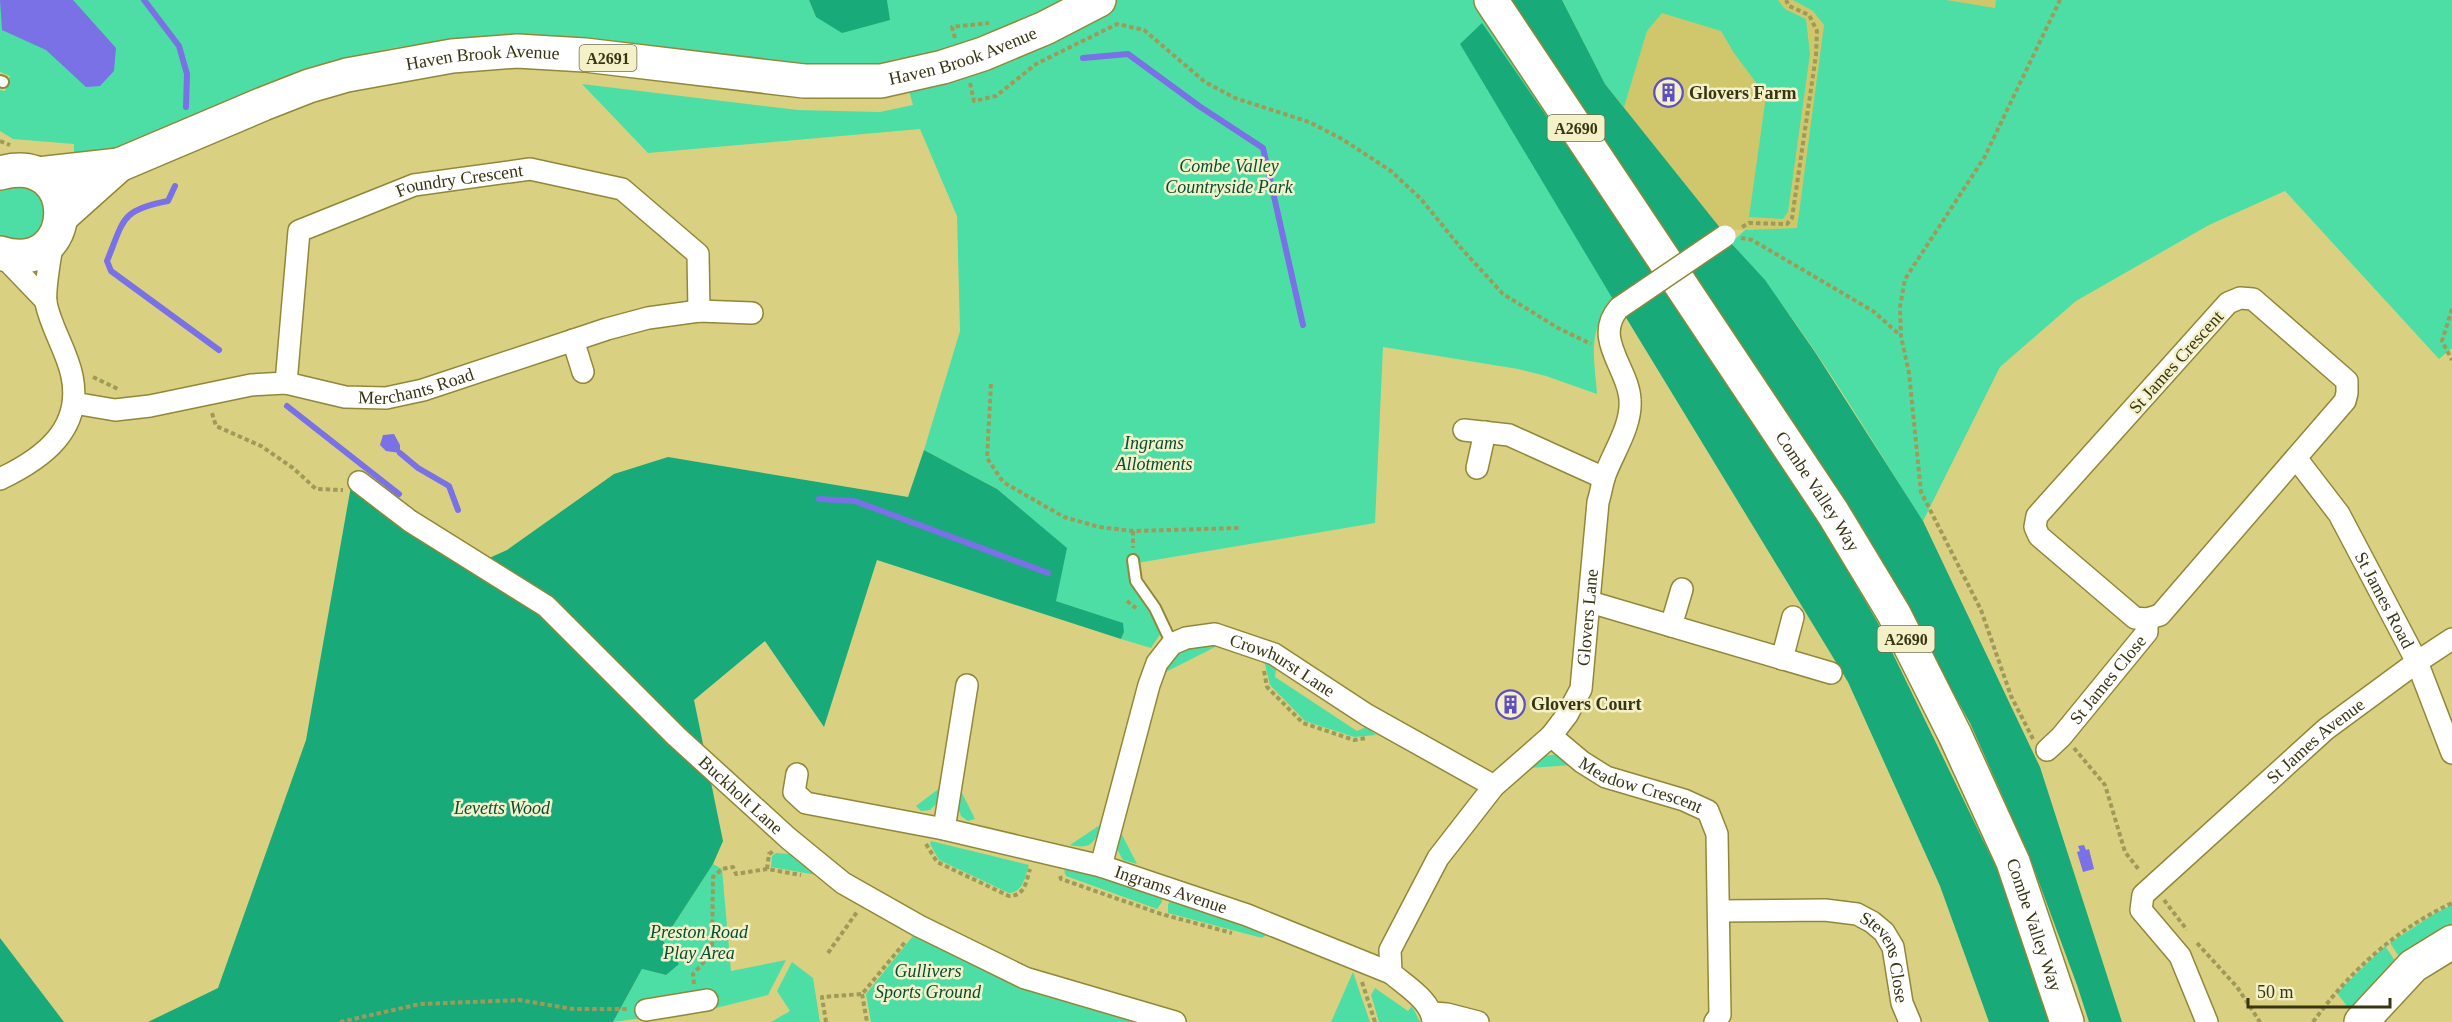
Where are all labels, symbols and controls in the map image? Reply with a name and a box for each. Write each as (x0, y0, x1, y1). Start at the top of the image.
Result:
street label: Haven Brook Avenue (887, 23, 1040, 89)
street label: Haven Brook Avenue (404, 41, 560, 74)
road number: A2691 (580, 45, 636, 71)
building icon: Glovers Farm (1652, 77, 1684, 109)
place label: Glovers Farm (1689, 83, 1796, 103)
road number: A2690 (1548, 115, 1604, 141)
park label: Combe Valley Countryside Park (1165, 156, 1294, 197)
street label: Foundry Crescent (393, 160, 524, 201)
street label: St James Crescent (2125, 307, 2227, 417)
street label: Merchants Road (358, 364, 476, 408)
street label: Combe Valley Way (1771, 428, 1864, 555)
park label: Ingrams Allotments (1115, 433, 1193, 474)
street label: St James Road (2351, 549, 2418, 652)
street label: Glovers Lane (1573, 568, 1602, 667)
road number: A2690 (1878, 626, 1934, 652)
street label: Crowhurst Lane (1227, 630, 1339, 701)
street label: St James Close (2066, 631, 2150, 728)
building icon: Glovers Court (1494, 688, 1526, 720)
place label: Glovers Court (1531, 694, 1641, 714)
street label: St James Avenue (2262, 694, 2368, 788)
street label: Buckholt Lane (695, 752, 787, 838)
street label: Meadow Crescent (1575, 753, 1706, 817)
park label: Levetts Wood (453, 798, 551, 818)
street label: Combe Valley Way (2003, 856, 2066, 994)
street label: Ingrams Avenue (1112, 861, 1230, 918)
street label: Stevens Close (1857, 908, 1912, 1004)
park label: Preston Road Play Area (649, 922, 749, 963)
park label: Gullivers Sports Ground (875, 961, 982, 1002)
scale bar (2248, 971, 2390, 1009)
text: 50 m (2257, 982, 2294, 1002)

